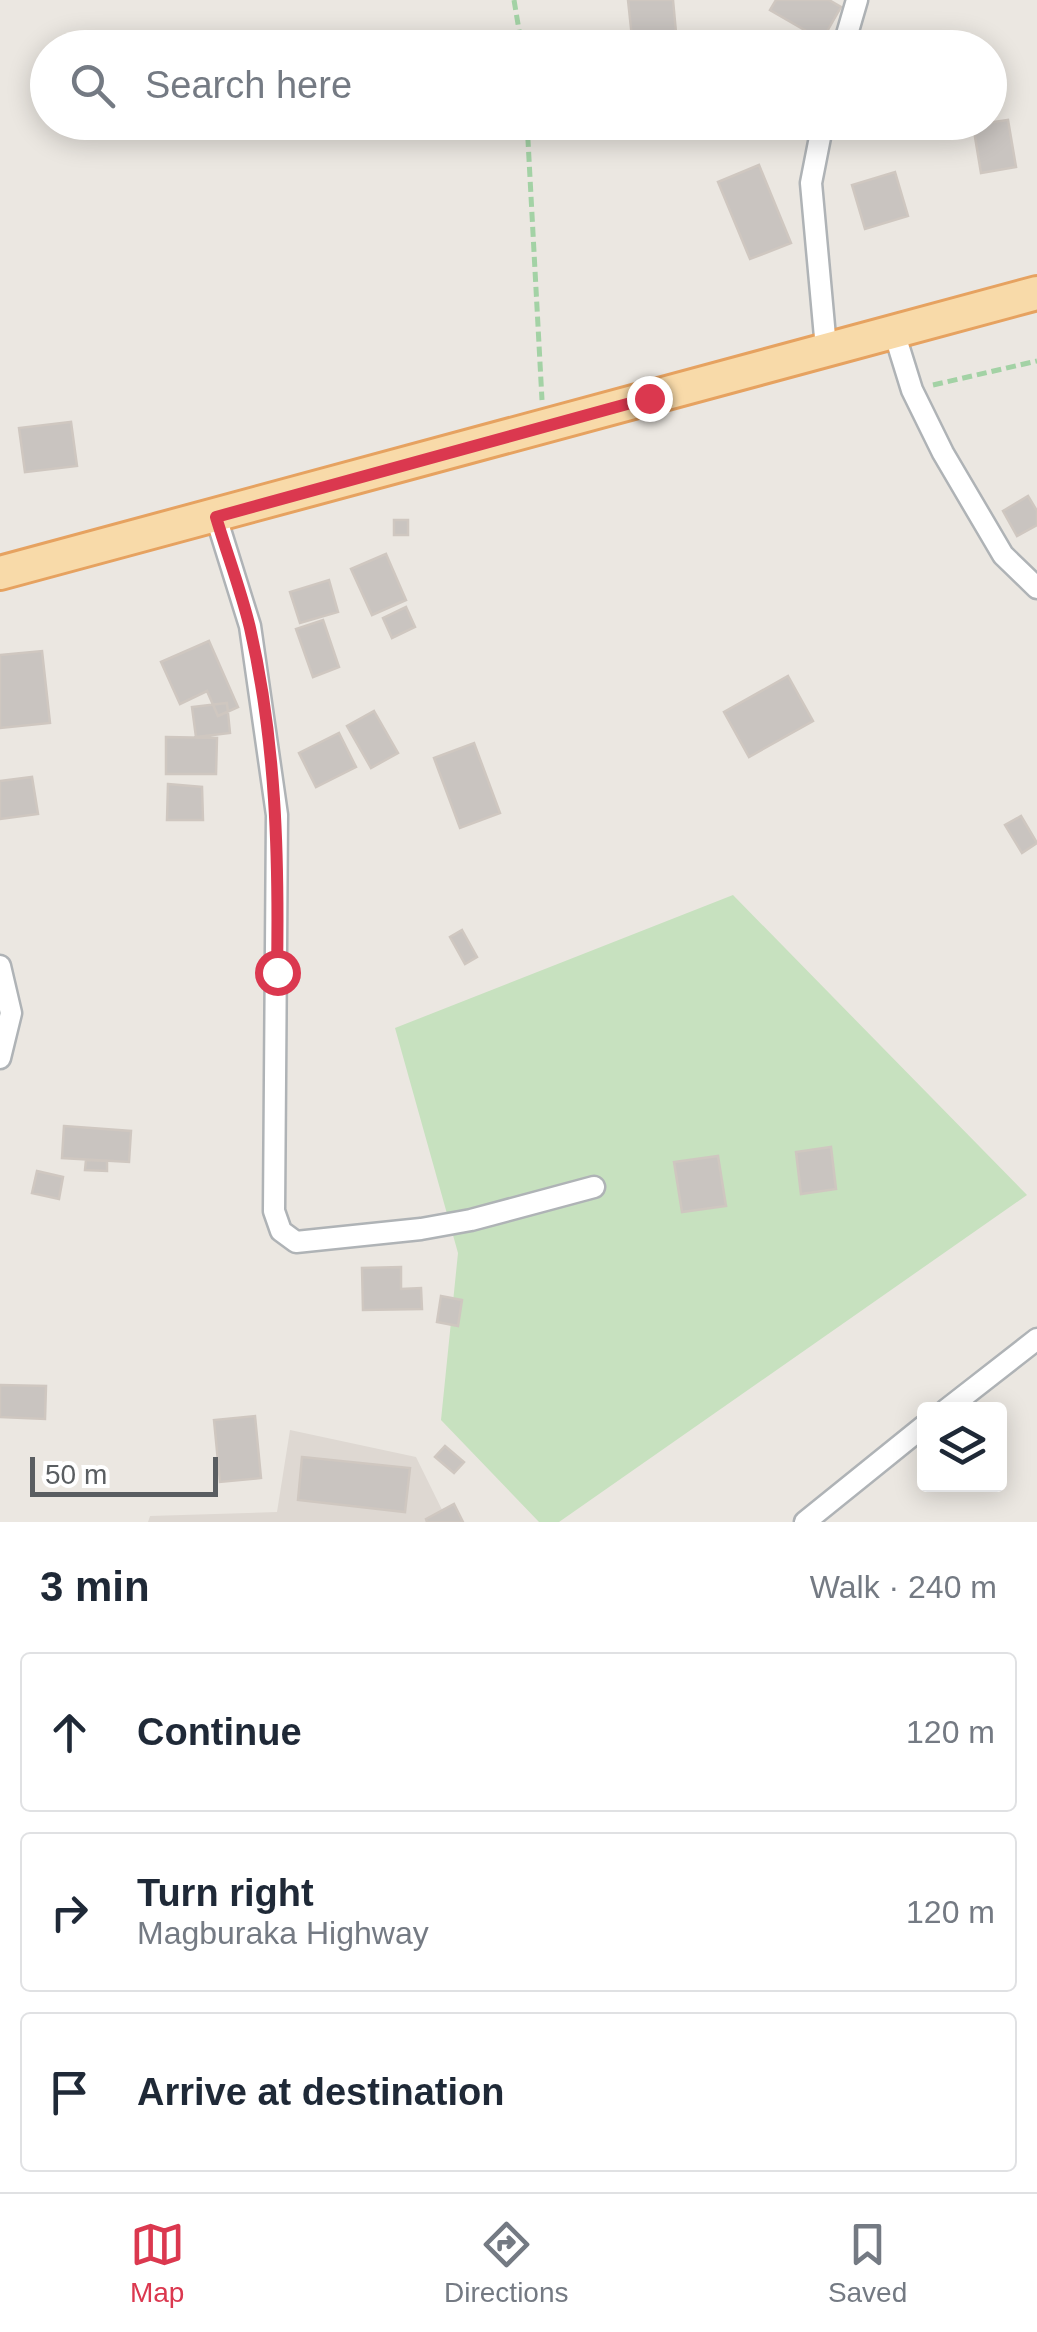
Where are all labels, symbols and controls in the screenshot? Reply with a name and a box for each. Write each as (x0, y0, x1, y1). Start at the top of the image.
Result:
search box (30, 30, 1007, 140)
icon: search (65, 58, 120, 113)
text: Search here (145, 64, 352, 106)
route end (627, 376, 673, 422)
route start (255, 950, 301, 996)
map controls (917, 1402, 1007, 1492)
button: layers (917, 1402, 1007, 1492)
scale bar (30, 1452, 218, 1496)
text: 50 m (45, 1459, 107, 1490)
text: 3 min (40, 1563, 150, 1610)
text: Walk · 240 m (810, 1569, 997, 1605)
icon: ahead (42, 1705, 97, 1760)
text: Continue (137, 1711, 302, 1753)
text: 120 m (906, 1714, 995, 1750)
text: Turn right (137, 1872, 314, 1914)
icon: right (42, 1885, 97, 1940)
text: 120 m (906, 1894, 995, 1930)
text: Magburaka Highway (137, 1915, 429, 1951)
icon: arrive (42, 2065, 97, 2120)
text: Arrive at destination (137, 2071, 504, 2113)
tab: Map (130, 2217, 185, 2309)
tab: Directions (444, 2217, 569, 2309)
tab: Saved (828, 2217, 907, 2309)

